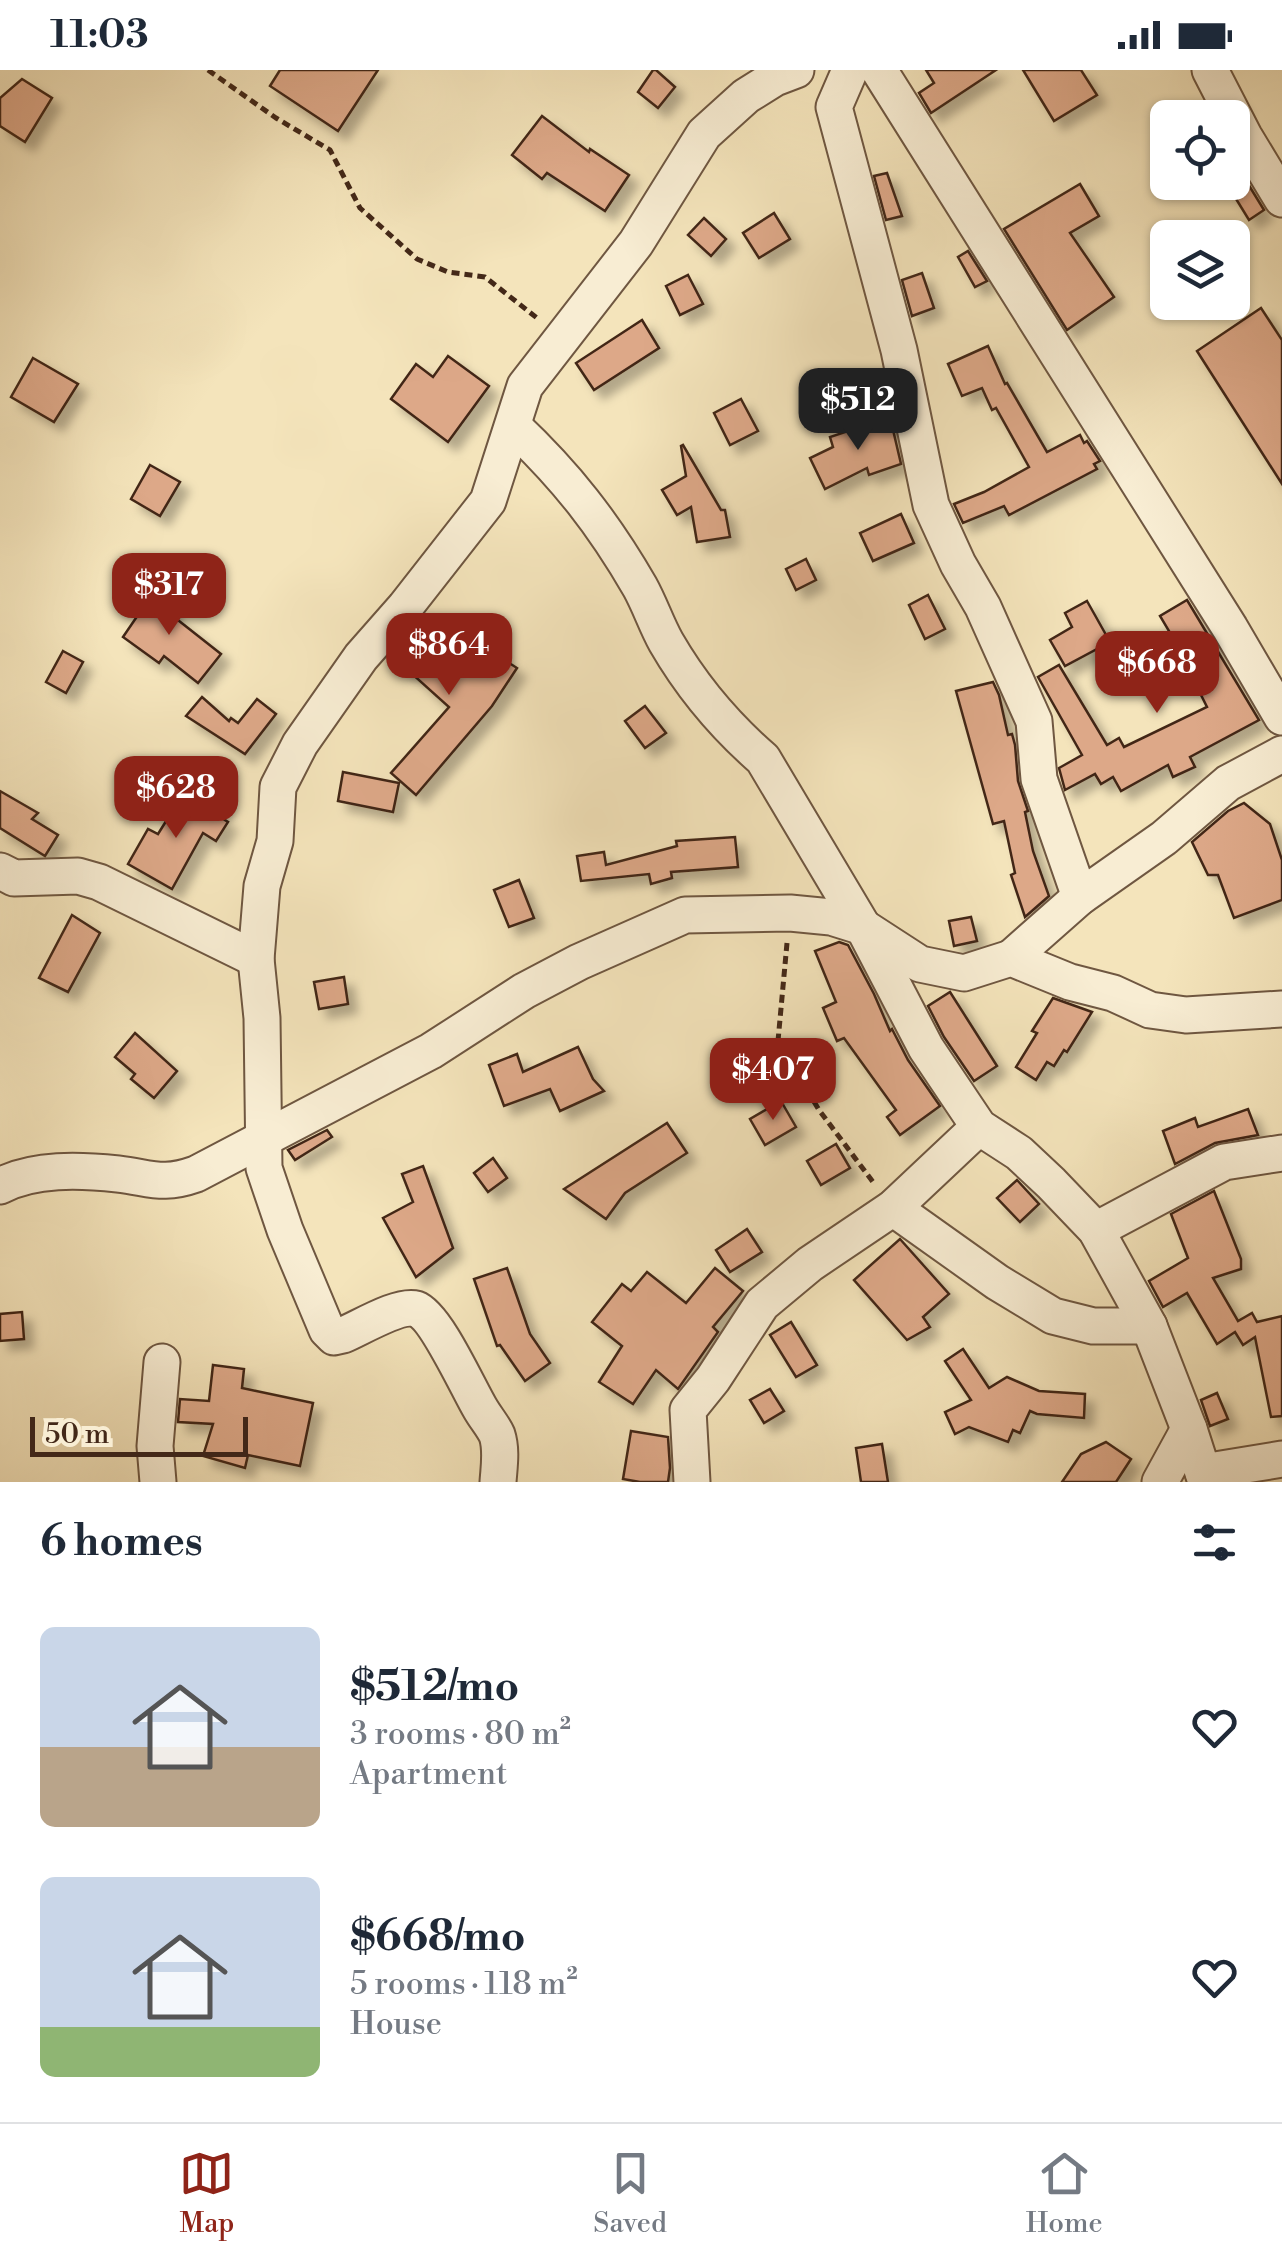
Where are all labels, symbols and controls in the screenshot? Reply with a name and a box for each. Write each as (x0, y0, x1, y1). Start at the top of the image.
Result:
text: 11:03 (50, 12, 149, 59)
map controls (1150, 100, 1250, 320)
button: locate (1150, 100, 1250, 200)
button: layers (1150, 220, 1250, 320)
pin: $512 (799, 368, 917, 453)
text: $512 (821, 380, 895, 420)
pin: $317 (110, 553, 228, 638)
text: $317 (134, 565, 204, 605)
pin: $864 (390, 613, 508, 698)
text: $864 (408, 625, 490, 665)
pin: $668 (1098, 631, 1216, 716)
text: $668 (1117, 643, 1197, 683)
pin: $628 (117, 756, 235, 841)
text: $628 (136, 768, 216, 808)
pin: $407 (714, 1038, 832, 1123)
text: $407 (732, 1050, 814, 1090)
scale bar (30, 1412, 248, 1456)
text: 50 m (45, 1417, 109, 1452)
icon: filters (1187, 1515, 1242, 1570)
text: 6 homes (40, 1516, 203, 1569)
text: $512/mo (350, 1661, 519, 1714)
icon: home (120, 1667, 240, 1787)
icon: heart (1187, 1700, 1242, 1755)
text: 3 rooms · 80 m² (350, 1714, 571, 1754)
text: Apartment (350, 1754, 507, 1794)
text: $668/mo (350, 1911, 526, 1964)
icon: home (120, 1917, 240, 2037)
icon: heart (1187, 1950, 1242, 2005)
text: 5 rooms · 118 m² (350, 1964, 578, 2004)
text: House (350, 2004, 442, 2044)
tab: Map (179, 2146, 235, 2241)
tab: Saved (593, 2146, 667, 2241)
tab: Home (1026, 2146, 1103, 2241)

